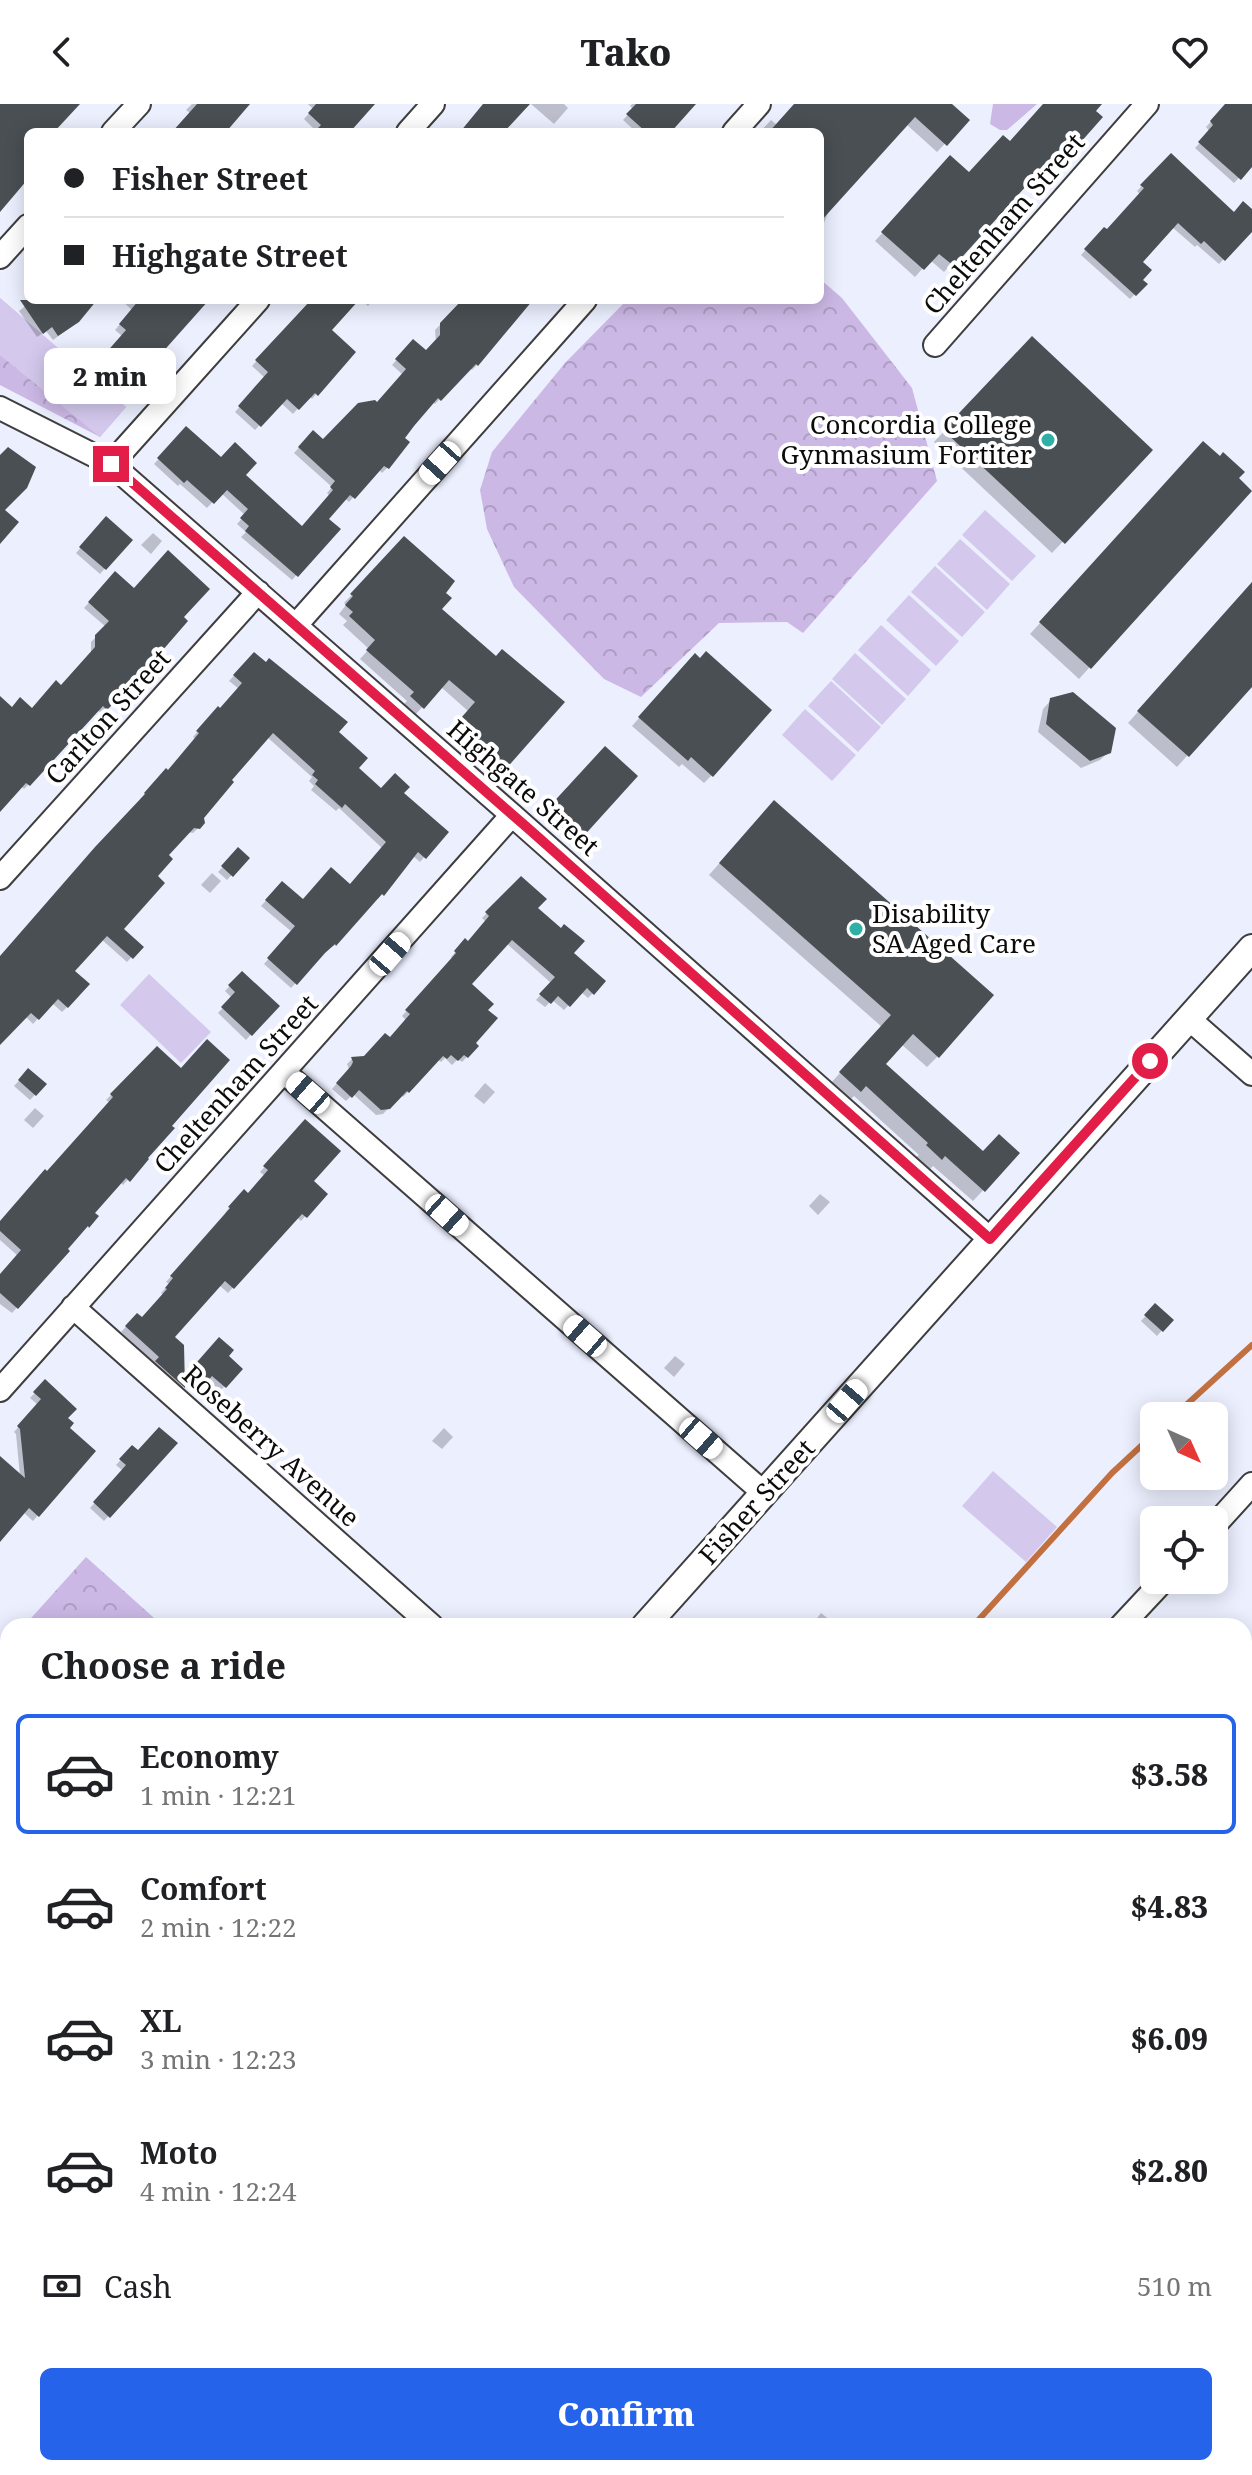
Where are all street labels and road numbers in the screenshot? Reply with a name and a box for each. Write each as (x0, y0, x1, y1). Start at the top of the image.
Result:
street label: Cheltenham Street (914, 125, 1092, 322)
street label: Carlton Street (37, 641, 178, 792)
street label: Highgate Street (440, 711, 607, 863)
street label: Cheltenham Street (145, 986, 325, 1181)
street label: Roseberry Avenue (175, 1356, 368, 1534)
street label: Fisher Street (690, 1431, 822, 1572)

